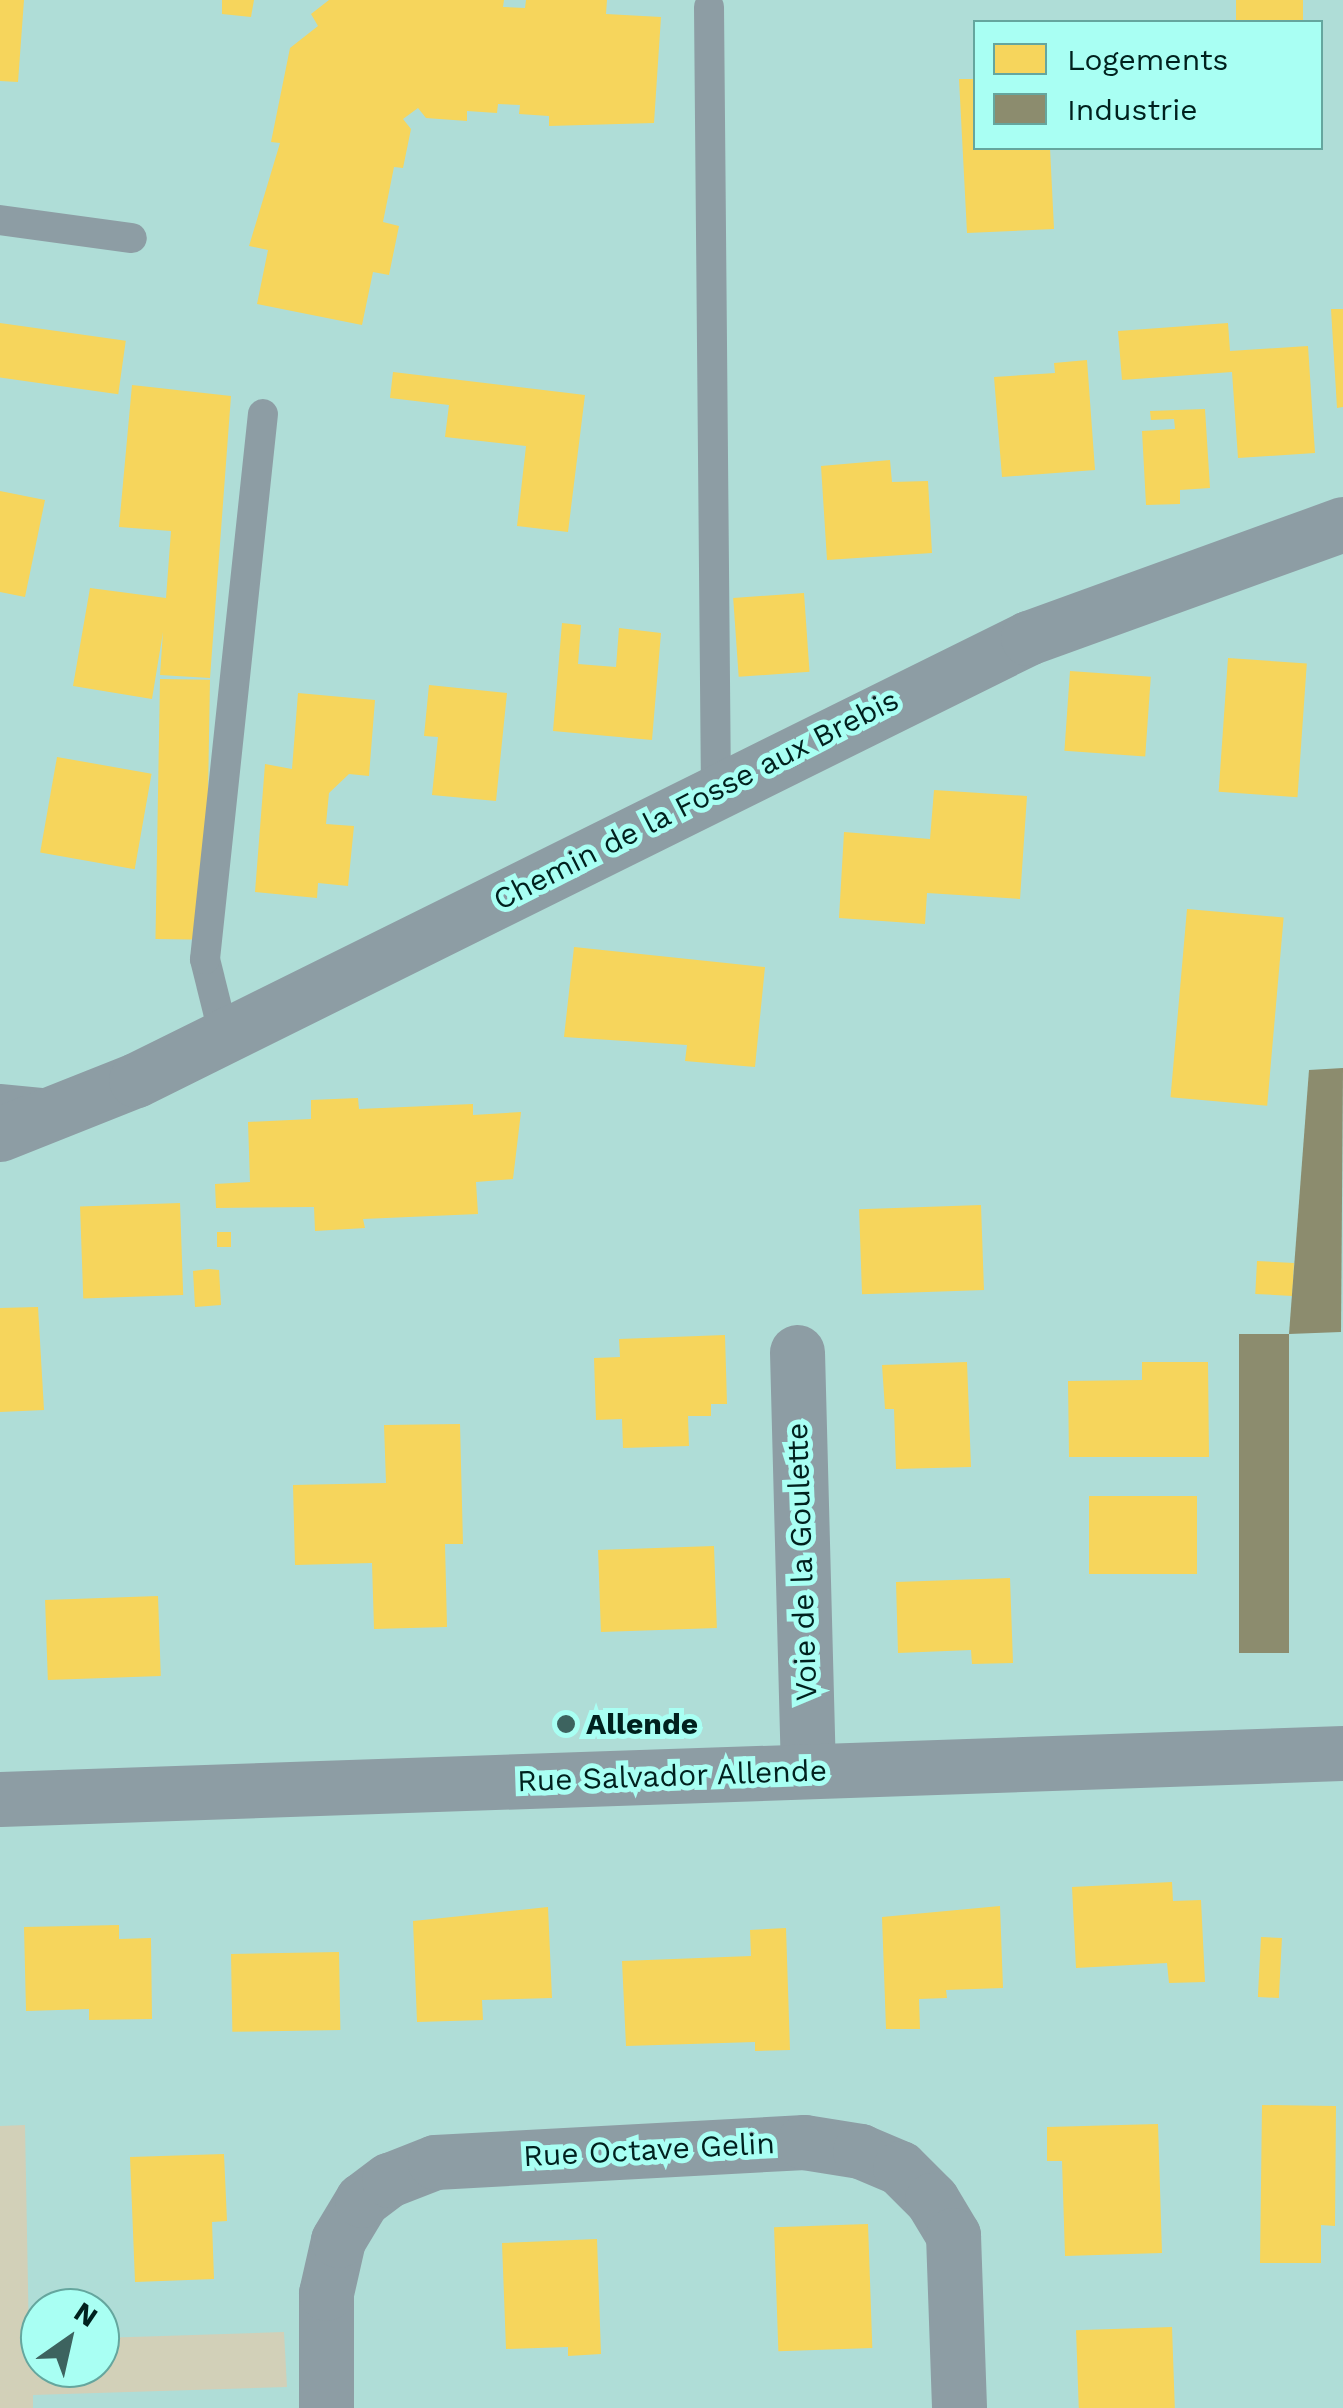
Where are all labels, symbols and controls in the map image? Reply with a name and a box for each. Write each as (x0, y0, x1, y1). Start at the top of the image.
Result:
legend (973, 20, 1323, 150)
text: Logements (1067, 42, 1228, 77)
text: Industrie (1067, 92, 1198, 127)
street label: Chemin de la Fosse aux Brebis (487, 682, 905, 918)
street label: Voie de la Goulette (779, 1422, 825, 1702)
place label: Allende (586, 1706, 698, 1742)
marker: Allende (555, 1713, 577, 1735)
street label: Rue Salvador Allende (516, 1753, 828, 1799)
street label: Rue Octave Gelin (522, 2125, 776, 2175)
north arrow (20, 2288, 120, 2388)
text: N (68, 2295, 104, 2334)

